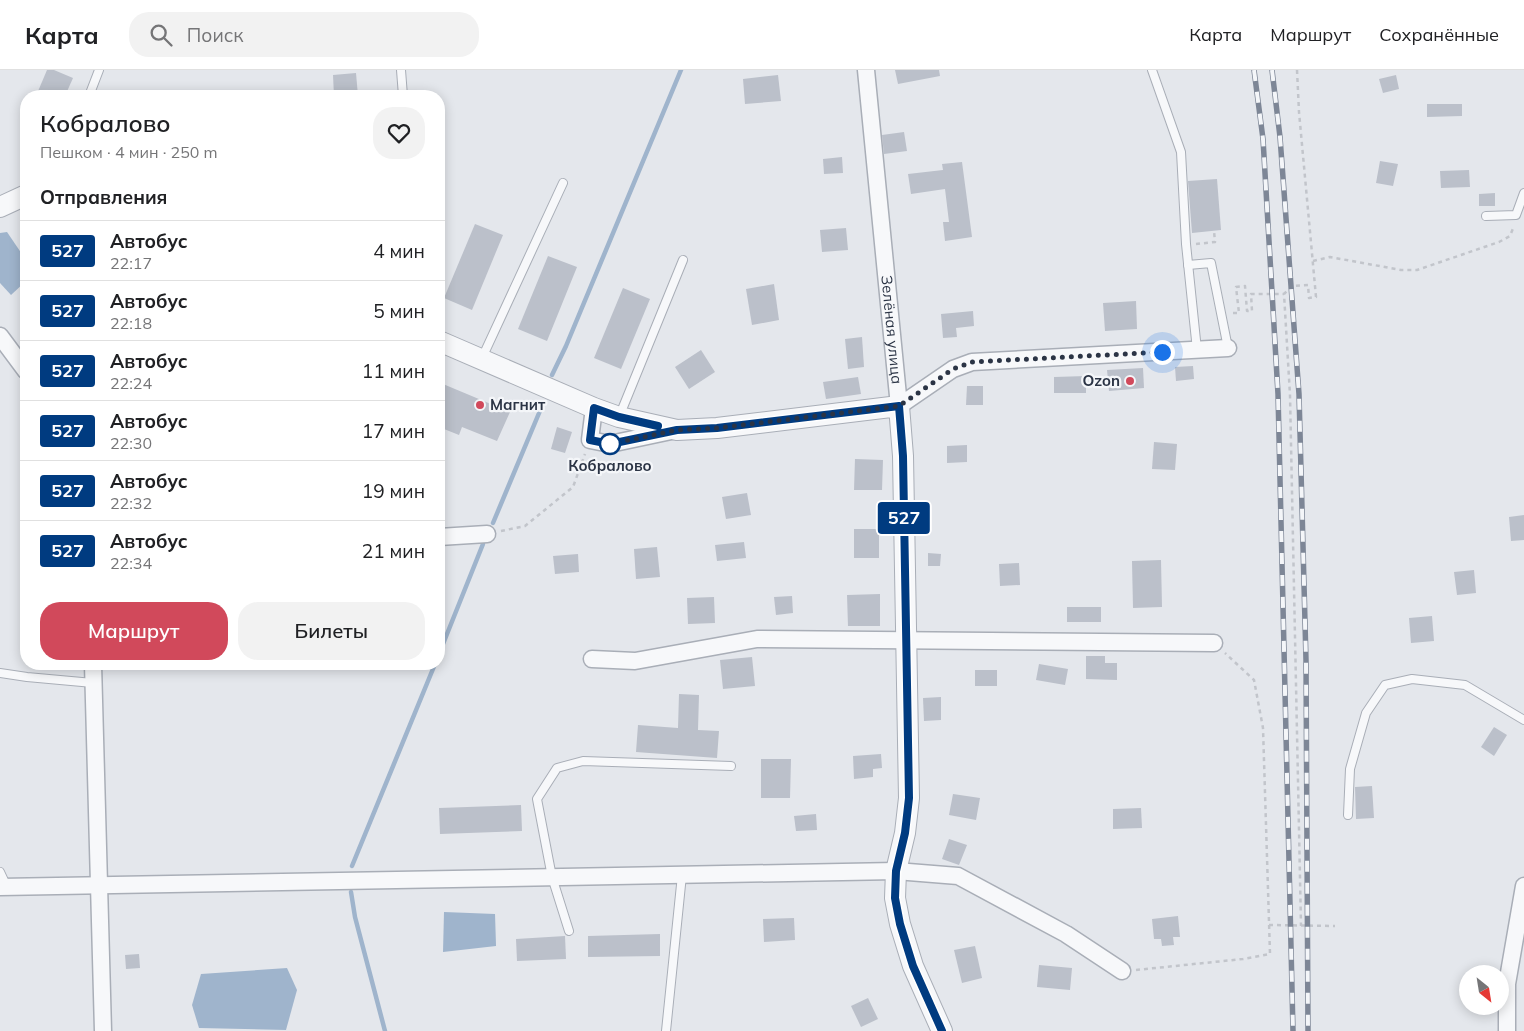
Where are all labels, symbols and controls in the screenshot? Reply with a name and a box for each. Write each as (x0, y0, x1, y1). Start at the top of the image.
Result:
search box (129, 12, 479, 57)
text: Карта (25, 20, 99, 50)
icon: search (147, 21, 175, 49)
text: Поиск (187, 23, 244, 47)
text: Карта (1189, 23, 1242, 46)
text: Маршрут (1270, 23, 1351, 46)
text: Сохранённые (1379, 23, 1499, 46)
button: heart (373, 107, 425, 159)
text: Кобралово (40, 108, 171, 138)
text: Пешком · 4 мин · 250 m (40, 142, 218, 162)
text: Отправления (40, 185, 167, 209)
text: Автобус (110, 229, 188, 253)
text: 527 (51, 239, 84, 262)
text: 4 мин (373, 239, 425, 263)
text: 22:17 (110, 253, 152, 273)
street label: Зелёная улица (877, 274, 907, 385)
text: Автобус (110, 289, 188, 313)
text: 527 (51, 299, 84, 322)
text: 5 мин (373, 299, 425, 323)
text: 22:18 (110, 313, 152, 333)
your location (1150, 340, 1175, 365)
text: Автобус (110, 349, 188, 373)
text: 527 (51, 359, 84, 382)
text: 11 мин (362, 359, 425, 383)
place label: Ozon (1083, 371, 1120, 390)
text: 22:24 (110, 373, 152, 393)
marker: Ozon (1124, 375, 1136, 387)
place label: Магнит (490, 395, 546, 414)
marker: Магнит (474, 399, 486, 411)
text: Автобус (110, 409, 188, 433)
text: 527 (51, 419, 84, 442)
text: 17 мин (362, 419, 425, 443)
text: 22:30 (110, 433, 152, 453)
marker: Кобралово (599, 433, 621, 455)
place label: Кобралово (568, 456, 652, 475)
text: Автобус (110, 469, 188, 493)
text: 527 (51, 479, 84, 502)
text: 19 мин (362, 479, 425, 503)
text: 22:32 (110, 493, 152, 513)
line badge: 527 (875, 502, 933, 534)
text: 527 (888, 506, 920, 529)
text: Автобус (110, 529, 188, 553)
text: 527 (51, 539, 84, 562)
text: 21 мин (362, 539, 425, 563)
text: 22:34 (110, 553, 152, 573)
button: Маршрут (40, 602, 228, 660)
button: Билеты (238, 602, 425, 660)
north arrow (1459, 965, 1509, 1015)
map controls (1459, 965, 1509, 1015)

